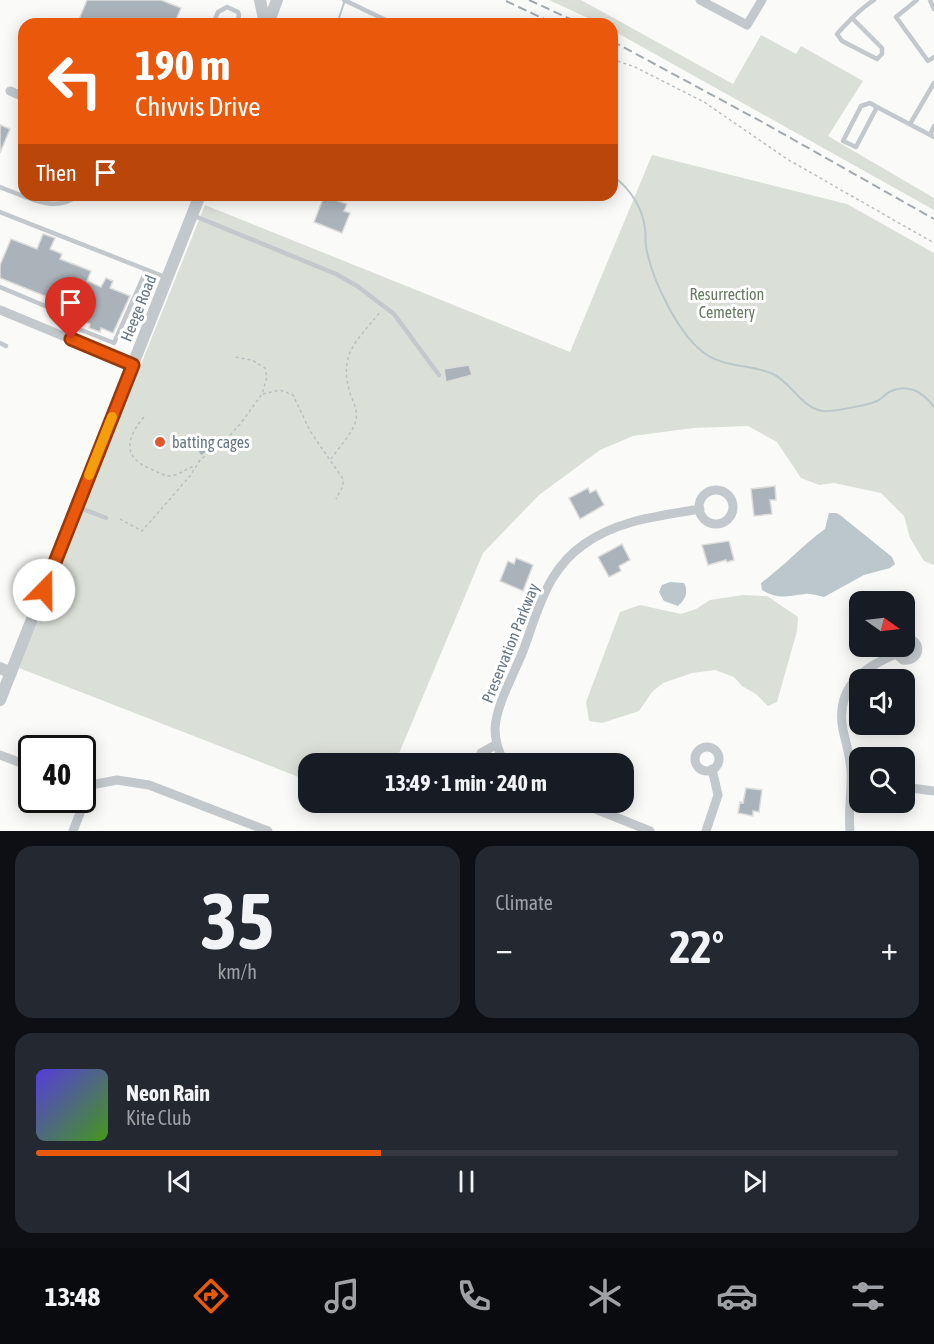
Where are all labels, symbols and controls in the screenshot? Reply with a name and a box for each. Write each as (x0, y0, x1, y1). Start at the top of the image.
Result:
text: 190 m (135, 41, 230, 89)
icon: left (36, 42, 114, 120)
text: Chivvis Drive (135, 91, 261, 122)
icon: arrive (89, 156, 122, 189)
text: Then (36, 160, 77, 186)
street label: Heege Road (116, 272, 160, 344)
pin (45, 277, 96, 339)
park label: Resurrection Cemetery (690, 285, 764, 322)
icon: arrive (54, 286, 87, 319)
place label: batting cages (172, 433, 250, 452)
marker: batting cages (153, 435, 167, 449)
position arrow (12, 558, 76, 622)
street label: Preservation Parkway (478, 580, 543, 706)
north arrow (849, 591, 915, 657)
map controls (849, 591, 915, 813)
button: sound (849, 669, 915, 735)
speed limit sign: 40 (18, 735, 96, 813)
button: search (849, 747, 915, 813)
text: 13:49 · 1 min · 240 m (385, 770, 547, 796)
text: 35 (201, 876, 274, 966)
text: Climate (496, 891, 553, 914)
text: 22° (669, 921, 724, 973)
text: − (496, 929, 513, 967)
text: + (881, 929, 898, 967)
text: km/h (217, 960, 257, 983)
text: Neon Rain (126, 1080, 210, 1106)
text: Kite Club (126, 1106, 191, 1129)
icon: previous (163, 1165, 196, 1198)
icon: pause (450, 1165, 483, 1198)
icon: next (738, 1165, 771, 1198)
icon: directions (190, 1275, 232, 1317)
icon: music (321, 1275, 363, 1317)
icon: phone (453, 1275, 495, 1317)
icon: climate (584, 1275, 626, 1317)
icon: car (716, 1275, 758, 1317)
icon: filters (847, 1275, 889, 1317)
text: 13:48 (45, 1281, 100, 1312)

